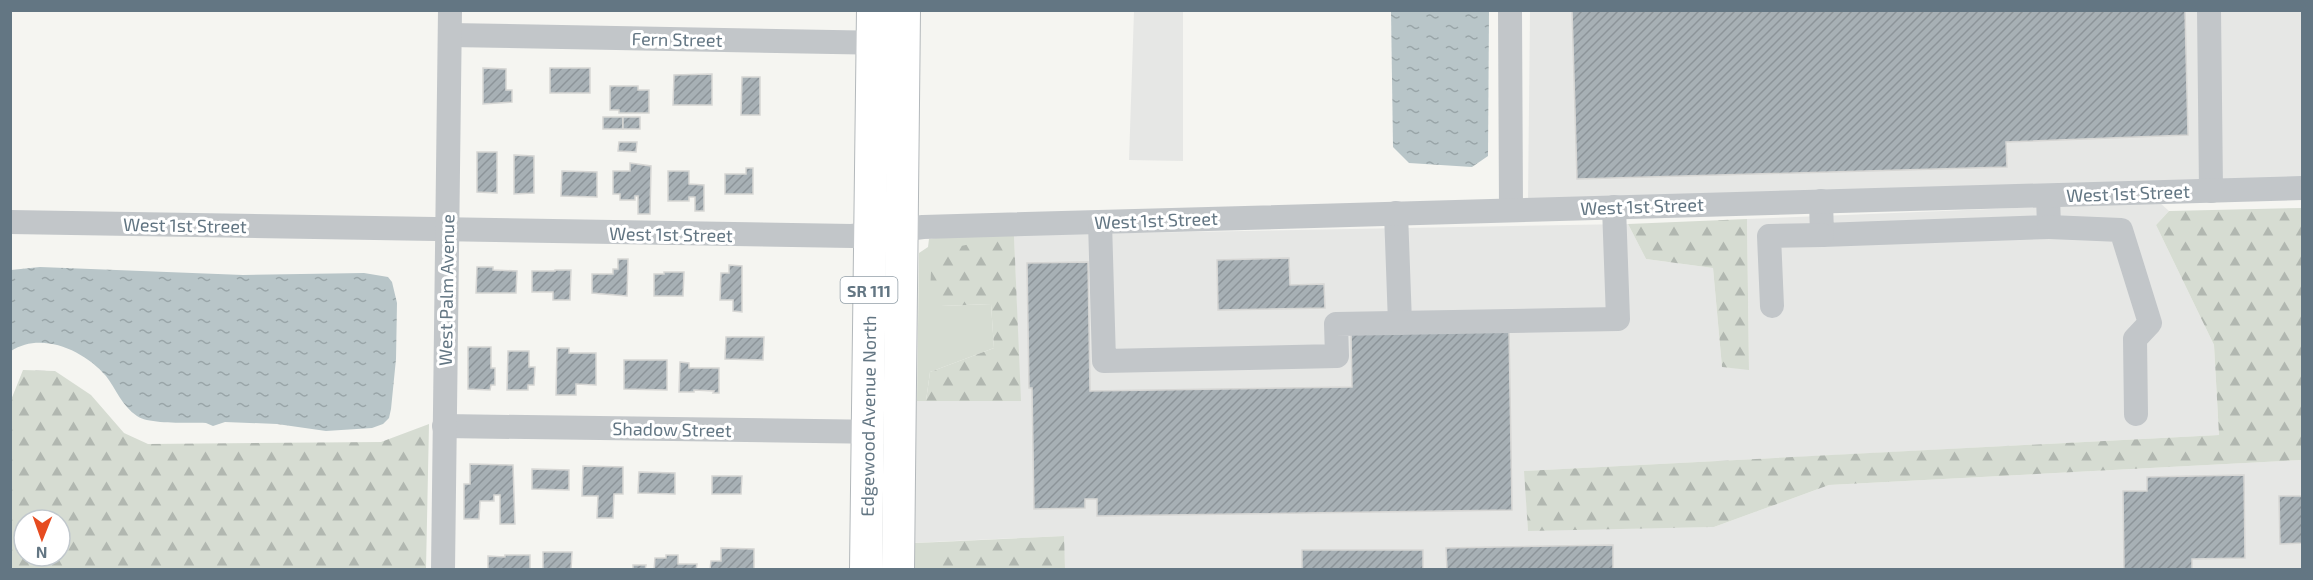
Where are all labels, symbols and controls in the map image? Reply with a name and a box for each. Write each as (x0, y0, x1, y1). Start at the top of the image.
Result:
street label: Fern Street (631, 27, 723, 51)
street label: West 1st Street (2066, 180, 2190, 206)
street label: West 1st Street (1580, 193, 1704, 219)
street label: West 1st Street (1094, 207, 1218, 233)
street label: West 1st Street (123, 213, 247, 237)
street label: West Palm Avenue (434, 214, 458, 366)
street label: West 1st Street (609, 222, 733, 246)
road number: SR 111 (840, 277, 898, 303)
street label: Edgewood Avenue North (856, 315, 880, 517)
street label: Shadow Street (612, 417, 732, 441)
north arrow (12, 508, 72, 568)
text: N (36, 544, 48, 563)

